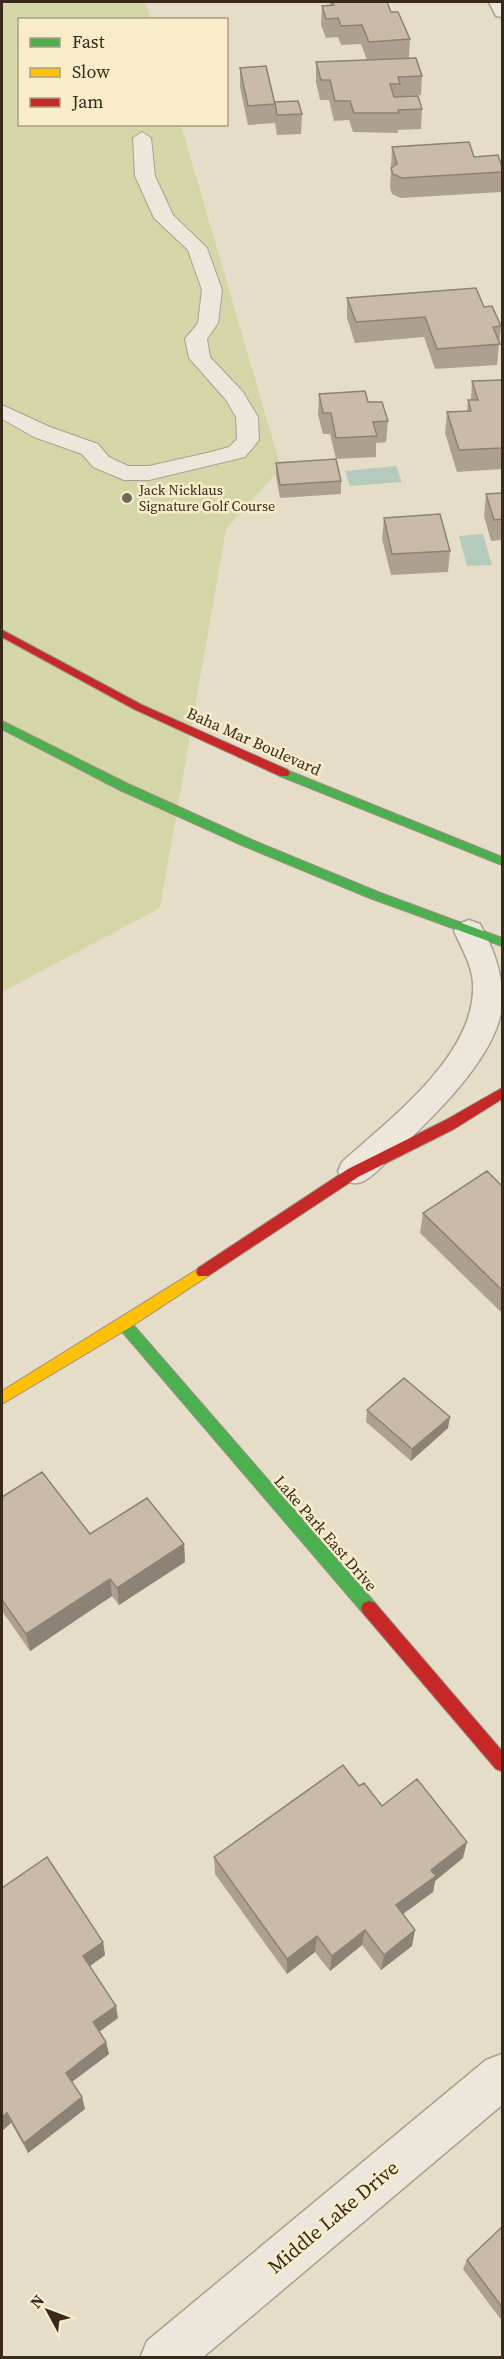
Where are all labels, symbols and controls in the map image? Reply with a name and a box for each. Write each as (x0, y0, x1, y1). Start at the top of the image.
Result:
legend (18, 18, 228, 126)
text: Fast (72, 29, 105, 54)
text: Slow (72, 59, 110, 84)
text: Jam (71, 89, 104, 114)
place label: Jack Nicklaus Signature Golf Course (138, 480, 275, 516)
marker: Jack Nicklaus Signature Golf Course (120, 491, 134, 505)
street label: Baha Mar Boulevard (183, 702, 325, 780)
street label: Lake Park East Drive (270, 1470, 382, 1596)
street label: Middle Lake Drive (261, 2154, 405, 2280)
north arrow (18, 2281, 78, 2341)
text: N (25, 2289, 49, 2313)

